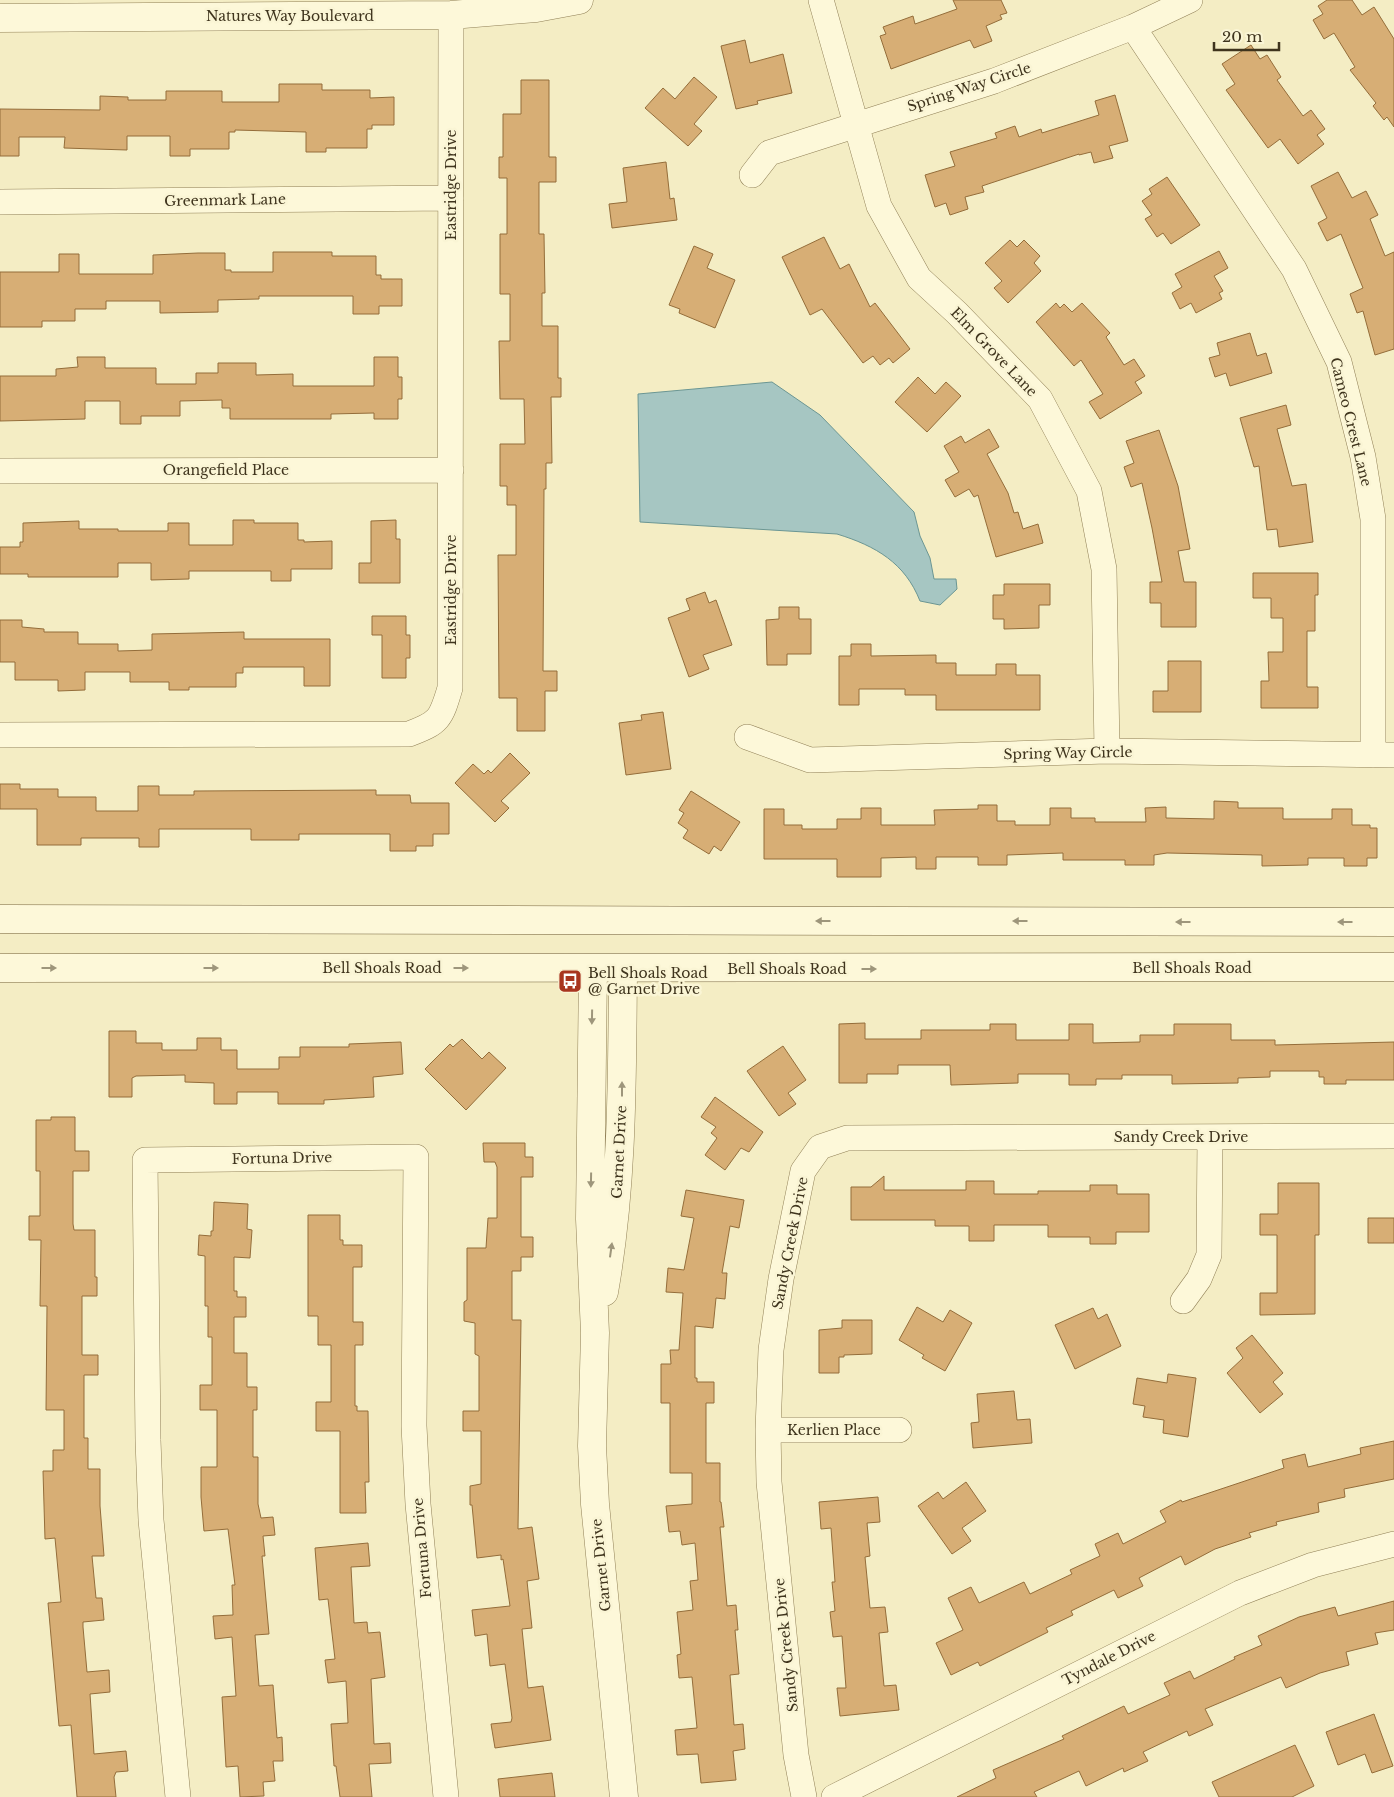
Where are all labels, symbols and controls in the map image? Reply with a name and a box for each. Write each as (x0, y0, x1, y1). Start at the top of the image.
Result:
street label: Natures Way Boulevard (206, 7, 375, 25)
scale bar (1214, 20, 1279, 52)
text: 20 m (1222, 27, 1262, 46)
street label: Spring Way Circle (905, 58, 1033, 116)
street label: Eastridge Drive (442, 130, 460, 240)
street label: Greenmark Lane (164, 190, 286, 210)
street label: Elm Grove Lane (947, 304, 1041, 400)
street label: Cameo Crest Lane (1326, 356, 1376, 488)
street label: Orangefield Place (163, 461, 289, 479)
street label: Eastridge Drive (442, 535, 460, 645)
street label: Spring Way Circle (1003, 743, 1133, 763)
one-way arrow (815, 917, 831, 925)
one-way arrow (1012, 917, 1028, 925)
one-way arrow (1175, 918, 1191, 926)
one-way arrow (1337, 918, 1353, 926)
street label: Bell Shoals Road (322, 959, 442, 977)
street label: Bell Shoals Road (1132, 959, 1252, 977)
street label: Bell Shoals Road (727, 960, 847, 978)
one-way arrow (41, 964, 57, 972)
one-way arrow (203, 964, 219, 972)
one-way arrow (453, 964, 469, 972)
place label: Bell Shoals Road @ Garnet Drive (588, 964, 708, 998)
one-way arrow (861, 965, 877, 973)
bus stop icon: Bell Shoals Road @ Garnet Drive (557, 968, 583, 994)
one-way arrow (588, 1010, 596, 1026)
one-way arrow (618, 1080, 626, 1096)
street label: Garnet Drive (608, 1105, 630, 1199)
street label: Sandy Creek Drive (1114, 1128, 1248, 1146)
street label: Fortuna Drive (232, 1148, 332, 1168)
one-way arrow (586, 1172, 594, 1188)
street label: Sandy Creek Drive (768, 1175, 812, 1311)
one-way arrow (607, 1242, 615, 1258)
street label: Kerlien Place (787, 1421, 881, 1439)
street label: Fortuna Drive (409, 1497, 435, 1599)
street label: Garnet Drive (587, 1518, 615, 1612)
street label: Sandy Creek Drive (770, 1577, 802, 1713)
street label: Tyndale Drive (1059, 1627, 1159, 1689)

